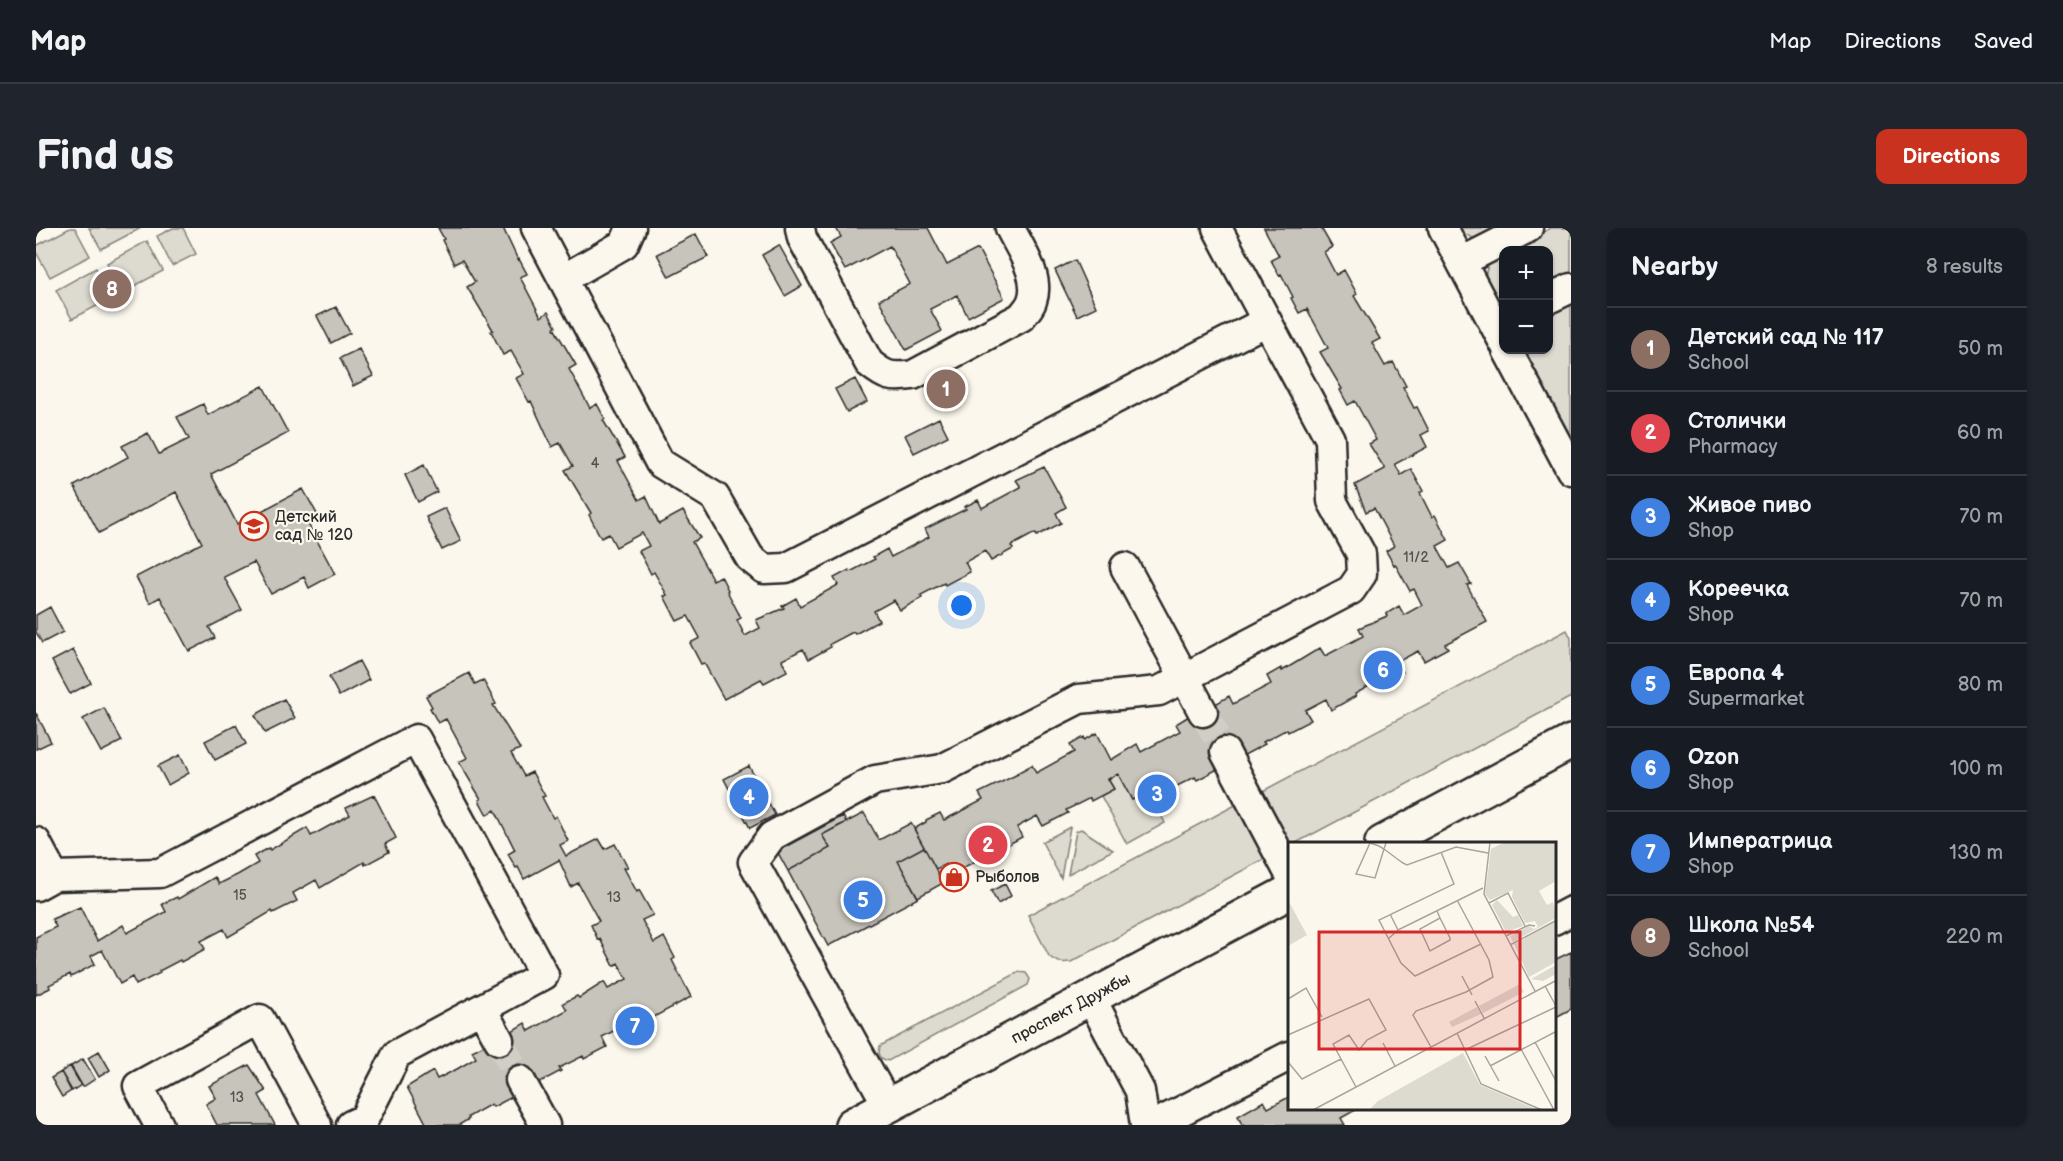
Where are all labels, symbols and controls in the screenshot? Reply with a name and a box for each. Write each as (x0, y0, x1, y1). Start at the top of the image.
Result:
text: Map (30, 25, 86, 58)
text: Map (1769, 29, 1812, 54)
text: Directions (1845, 29, 1941, 54)
text: Saved (1974, 29, 2033, 54)
button: Directions (1876, 129, 2027, 184)
text: Find us (36, 131, 174, 182)
map controls (1499, 246, 1553, 354)
button: + (1499, 246, 1553, 300)
text: Nearby (1631, 252, 1718, 283)
text: 8 results (1926, 255, 2003, 279)
pin: 8 (92, 266, 132, 312)
button: − (1499, 300, 1553, 354)
text: Детский сад № 117 (1688, 324, 1884, 351)
text: 1 (1646, 337, 1655, 361)
text: 50 m (1958, 337, 2003, 361)
text: School (1688, 351, 1749, 375)
pin: 1 (926, 366, 966, 412)
text: Столички (1688, 408, 1786, 435)
text: 2 (1645, 421, 1656, 445)
text: 60 m (1957, 421, 2003, 445)
text: Pharmacy (1688, 435, 1778, 459)
house number: 4 (591, 455, 600, 472)
text: Живое пиво (1688, 492, 1812, 519)
text: 3 (1645, 505, 1656, 529)
text: 70 m (1959, 505, 2003, 529)
place label: Детский сад № 120 (275, 508, 353, 545)
school or university icon: Детский сад № 120 (238, 510, 270, 542)
text: Shop (1688, 519, 1734, 543)
house number: 11/2 (1403, 549, 1429, 566)
text: Кореечка (1688, 576, 1789, 603)
text: 4 (1645, 589, 1656, 613)
text: 70 m (1959, 589, 2003, 613)
your location (947, 591, 976, 620)
text: Shop (1688, 603, 1734, 627)
pin: 6 (1364, 648, 1402, 692)
text: Европа 4 (1688, 660, 1784, 687)
text: 5 (1645, 673, 1656, 697)
text: 80 m (1958, 673, 2003, 697)
text: Supermarket (1688, 687, 1804, 711)
text: Ozon (1688, 744, 1739, 771)
text: 6 (1644, 757, 1657, 781)
text: 100 m (1950, 757, 2003, 781)
text: Shop (1688, 771, 1734, 795)
pin: 3 (1138, 772, 1176, 816)
pin: 4 (730, 774, 768, 820)
pin: 2 (968, 822, 1008, 868)
text: Императрица (1688, 828, 1832, 855)
text: 7 (1645, 841, 1656, 865)
text: 130 m (1949, 841, 2003, 865)
inset map (1288, 842, 1556, 1110)
text: Shop (1688, 855, 1734, 879)
shop icon: Рыболов (938, 861, 970, 893)
place label: Рыболов (975, 868, 1040, 887)
pin: 5 (844, 878, 882, 922)
house number: 15 (233, 887, 247, 904)
house number: 13 (607, 889, 621, 906)
text: Школа №54 (1688, 912, 1814, 939)
text: 8 (1644, 925, 1657, 949)
text: 220 m (1946, 925, 2003, 949)
text: School (1688, 939, 1749, 963)
street label: проспект Дружбы (1008, 969, 1134, 1048)
pin: 7 (616, 1004, 654, 1048)
house number: 13 (230, 1089, 244, 1106)

